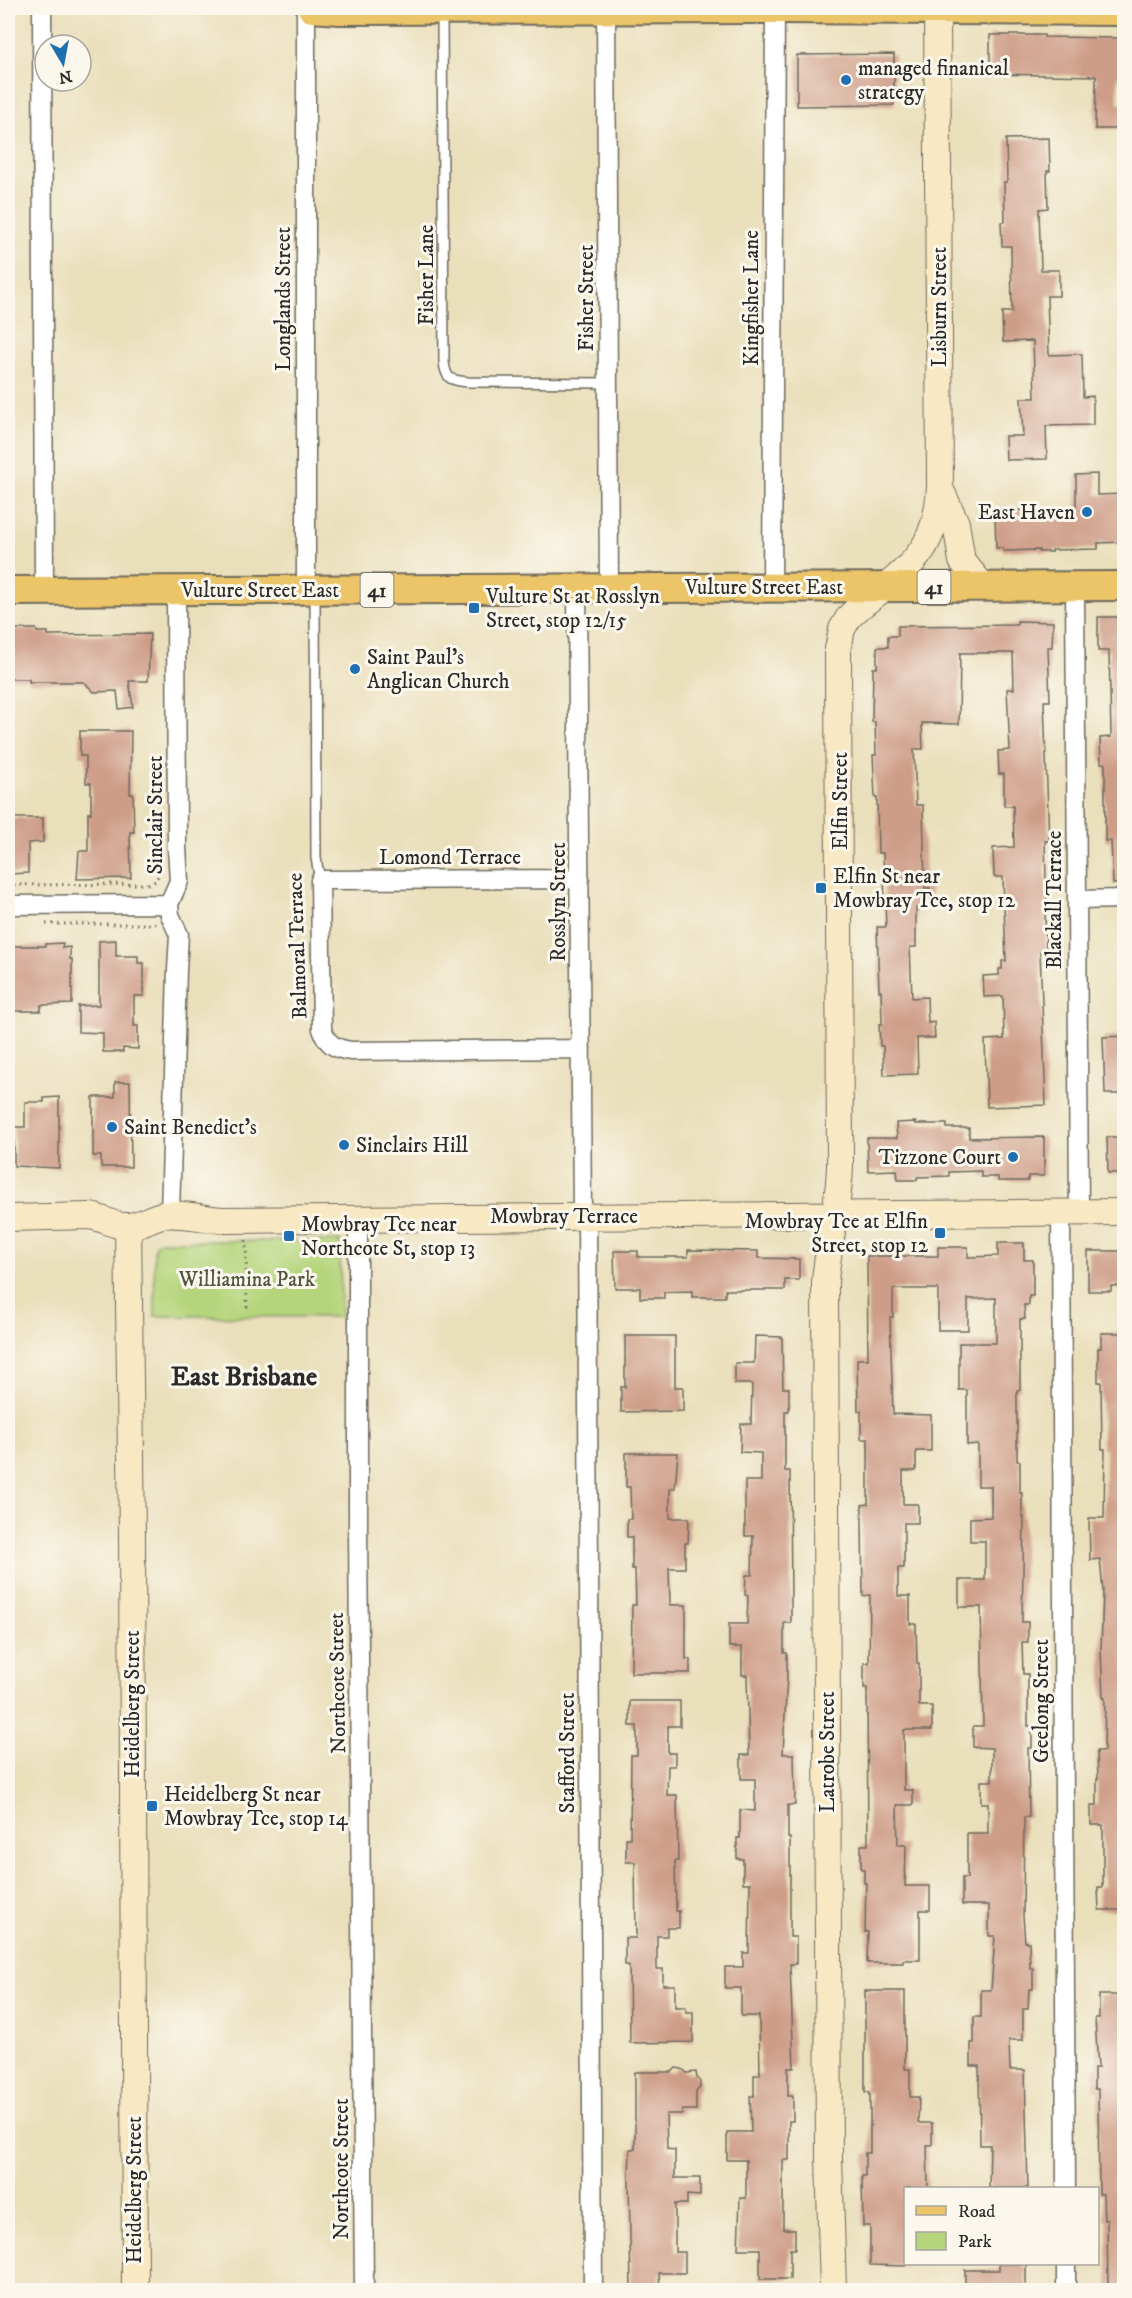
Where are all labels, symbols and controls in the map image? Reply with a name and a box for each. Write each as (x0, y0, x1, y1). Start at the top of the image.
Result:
north arrow (33, 33, 93, 93)
place label: managed finanical strategy (858, 56, 1010, 106)
text: N (57, 66, 74, 88)
marker: managed finanical strategy (839, 73, 853, 87)
street label: Fisher Lane (414, 224, 440, 325)
street label: Longlands Street (271, 227, 297, 371)
street label: Kingfisher Lane (739, 230, 765, 366)
street label: Fisher Street (574, 244, 600, 351)
street label: Lisburn Street (927, 246, 953, 367)
place label: East Haven (978, 500, 1075, 526)
marker: East Haven (1080, 505, 1094, 519)
road number: 41 (918, 570, 950, 604)
road number: 41 (360, 573, 394, 607)
street label: Vulture Street East (684, 575, 843, 601)
street label: Vulture Street East (180, 578, 339, 604)
place label: Vulture St at Rosslyn Street, stop 12/15 (485, 584, 660, 634)
marker: Vulture St at Rosslyn Street, stop 12/15 (467, 601, 481, 615)
place label: Saint Paul's Anglican Church (367, 645, 510, 695)
marker: Saint Paul's Anglican Church (348, 662, 362, 676)
street label: Elfin Street (828, 752, 854, 850)
street label: Sinclair Street (143, 755, 169, 875)
street label: Blackall Terrace (1042, 830, 1068, 969)
street label: Rosslyn Street (546, 842, 572, 962)
street label: Lomond Terrace (379, 845, 521, 871)
place label: Elfin St near Mowbray Tce, stop 12 (833, 864, 1016, 914)
street label: Balmoral Terrace (282, 872, 314, 1020)
marker: Elfin St near Mowbray Tce, stop 12 (814, 881, 828, 895)
place label: Saint Benedict's (124, 1115, 257, 1141)
marker: Saint Benedict's (105, 1120, 119, 1134)
place label: Sinclairs Hill (356, 1133, 469, 1159)
marker: Sinclairs Hill (337, 1138, 351, 1152)
place label: Tizzone Court (878, 1145, 1001, 1171)
marker: Tizzone Court (1006, 1150, 1020, 1164)
street label: Mowbray Terrace (490, 1204, 638, 1230)
place label: Mowbray Tce at Elfin Street, stop 12 (745, 1209, 929, 1259)
place label: Mowbray Tce near Northcote St, stop 13 (301, 1212, 475, 1262)
marker: Mowbray Tce at Elfin Street, stop 12 (933, 1226, 947, 1240)
marker: Mowbray Tce near Northcote St, stop 13 (282, 1229, 296, 1243)
park label: Williamina Park (178, 1267, 316, 1293)
district label: East Brisbane (171, 1360, 317, 1394)
street label: Northcote Street (324, 1612, 352, 1754)
street label: Heidelberg Street (120, 1630, 146, 1778)
street label: Geelong Street (1029, 1639, 1055, 1763)
street label: Latrobe Street (815, 1691, 841, 1813)
street label: Stafford Street (555, 1692, 581, 1813)
place label: Heidelberg St near Mowbray Tce, stop 14 (164, 1782, 349, 1832)
marker: Heidelberg St near Mowbray Tce, stop 14 (145, 1799, 159, 1813)
street label: Northcote Street (329, 2098, 355, 2240)
street label: Heidelberg Street (122, 2116, 148, 2264)
legend (904, 2187, 1099, 2265)
text: Road (958, 2201, 995, 2223)
text: Park (958, 2231, 992, 2253)

